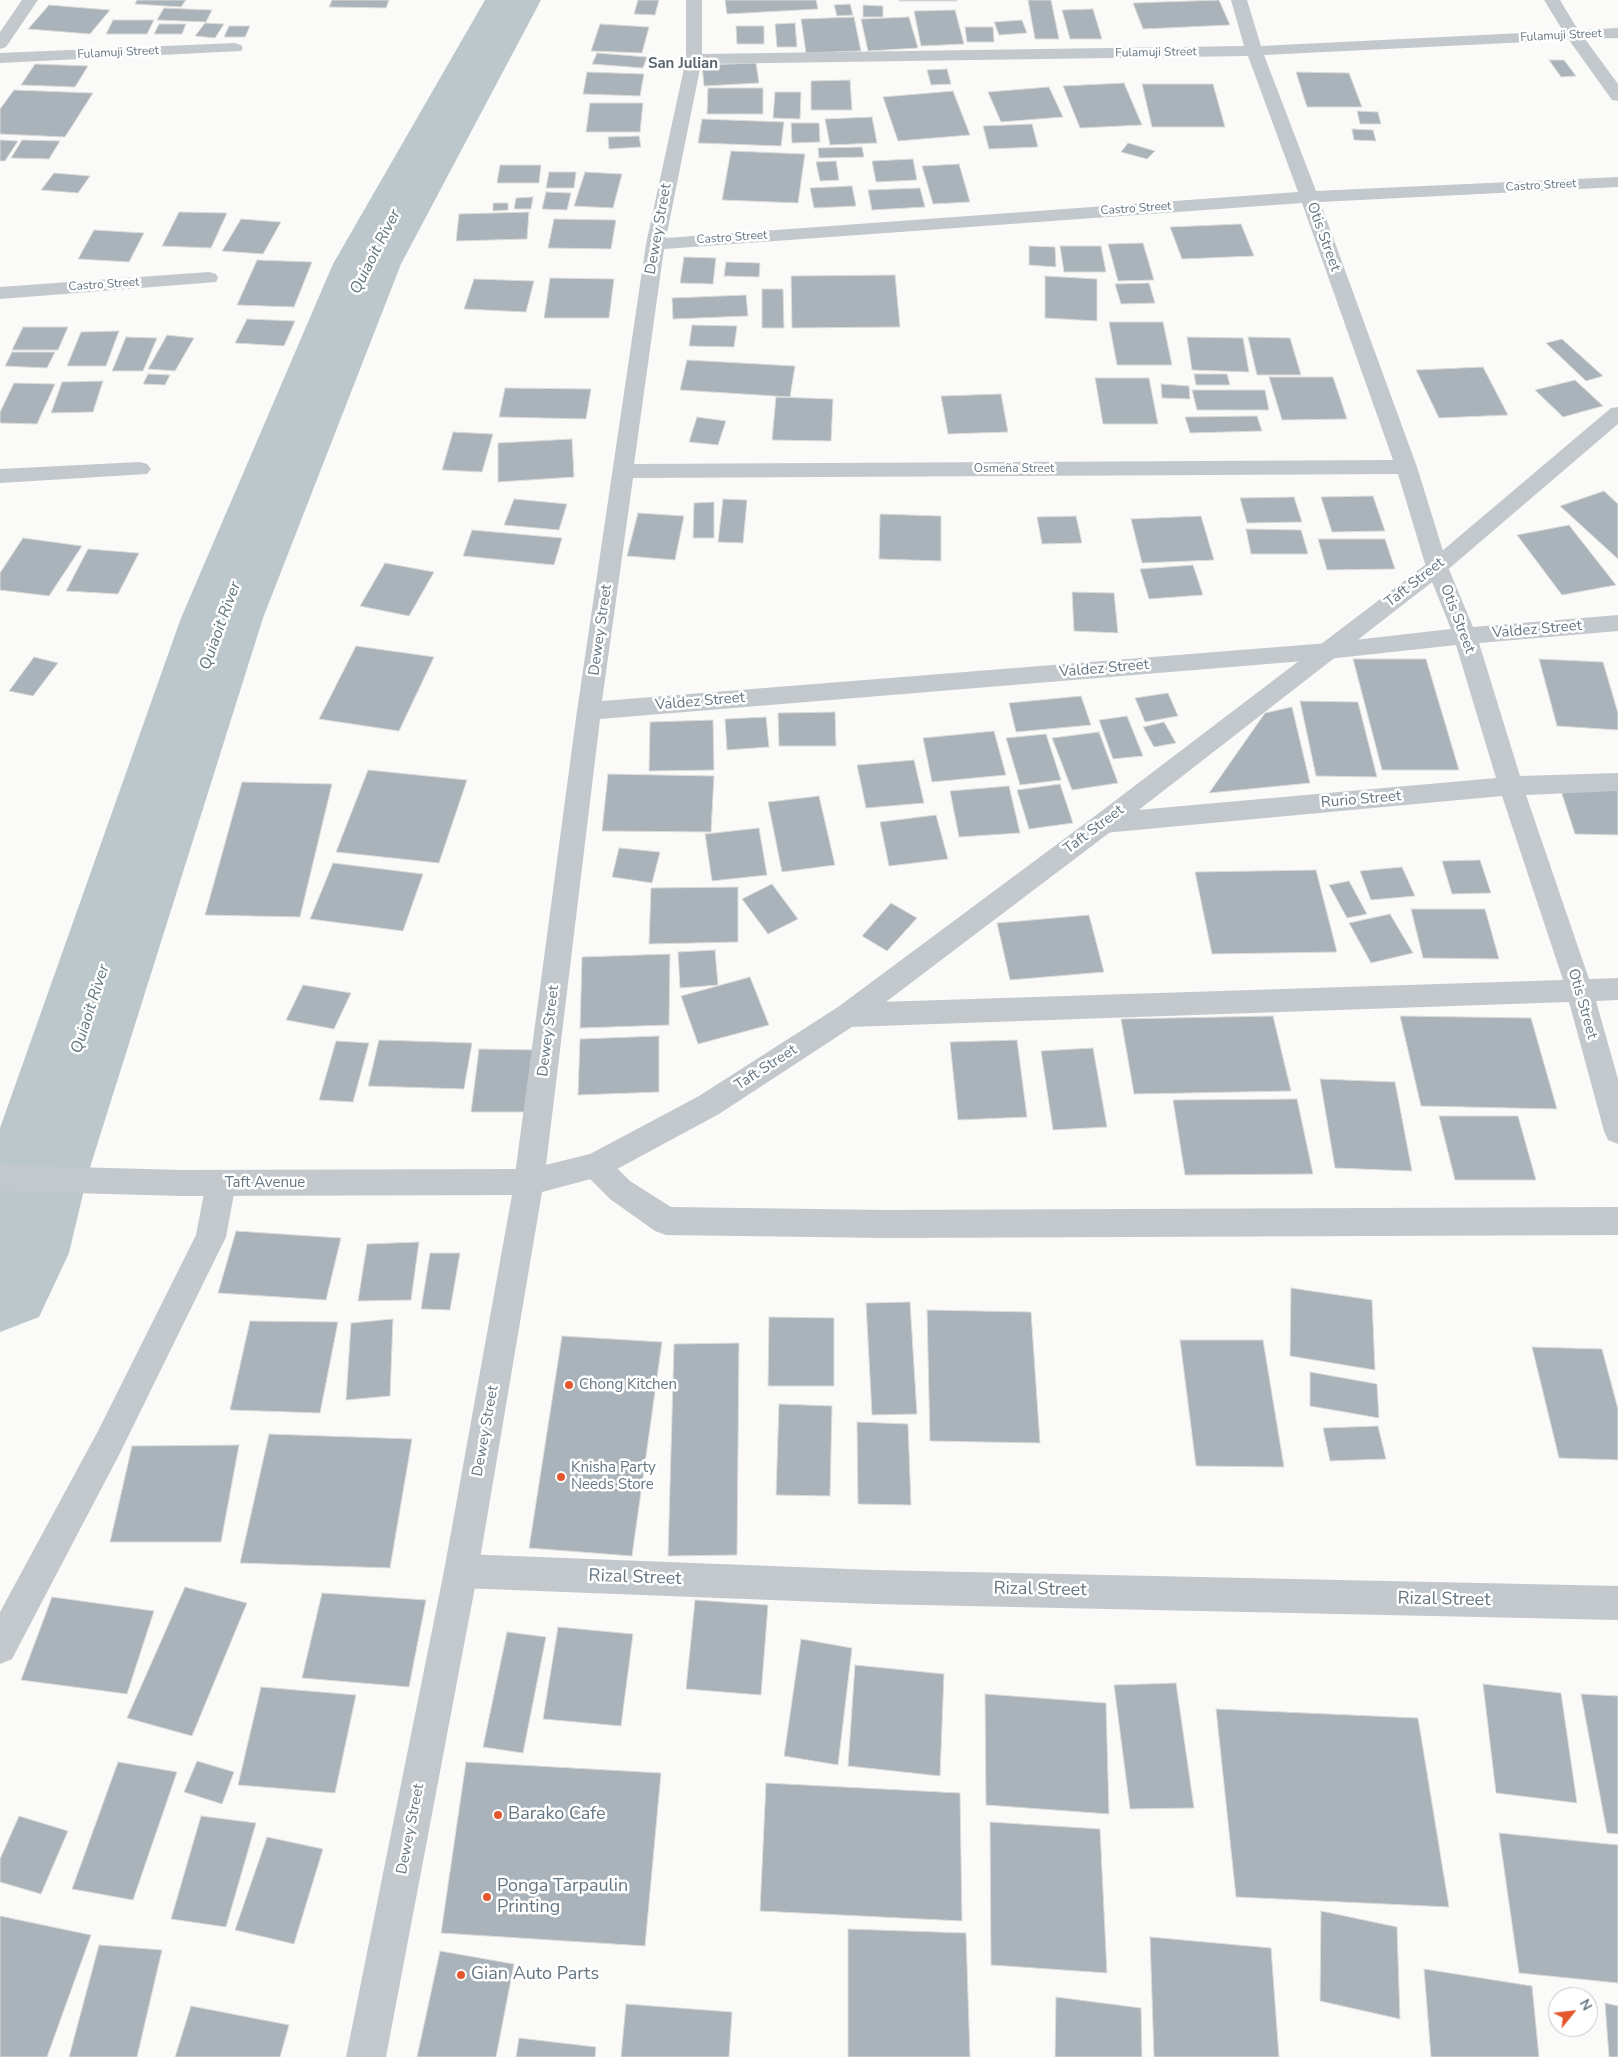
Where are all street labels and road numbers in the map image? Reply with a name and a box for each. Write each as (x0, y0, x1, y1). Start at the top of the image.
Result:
street label: Fulamuji Street (1520, 27, 1602, 45)
street label: Fulamuji Street (77, 44, 159, 62)
street label: Fulamuji Street (1115, 45, 1197, 61)
street label: Castro Street (1505, 177, 1577, 195)
street label: Dewey Street (642, 182, 676, 276)
street label: Castro Street (1100, 199, 1172, 219)
street label: Otis Street (1302, 200, 1344, 274)
street label: Castro Street (696, 228, 768, 248)
street label: Castro Street (68, 275, 140, 295)
street label: Osmeña Street (974, 462, 1054, 476)
street label: Taft Street (1382, 554, 1448, 612)
street label: Otis Street (1436, 582, 1478, 656)
street label: Dewey Street (586, 583, 616, 677)
street label: Valdez Street (1491, 617, 1583, 643)
street label: Valdez Street (1058, 656, 1150, 682)
street label: Valdez Street (654, 689, 746, 715)
street label: Rurio Street (1320, 788, 1402, 812)
street label: Taft Street (1060, 802, 1128, 858)
street label: Otis Street (1563, 967, 1601, 1041)
street label: Dewey Street (534, 984, 564, 1078)
street label: Taft Street (732, 1041, 800, 1095)
street label: Taft Avenue (225, 1174, 305, 1192)
street label: Dewey Street (469, 1384, 503, 1478)
street label: Rizal Street (588, 1566, 682, 1590)
street label: Rizal Street (993, 1578, 1087, 1602)
street label: Rizal Street (1397, 1588, 1491, 1612)
street label: Dewey Street (393, 1782, 429, 1876)

